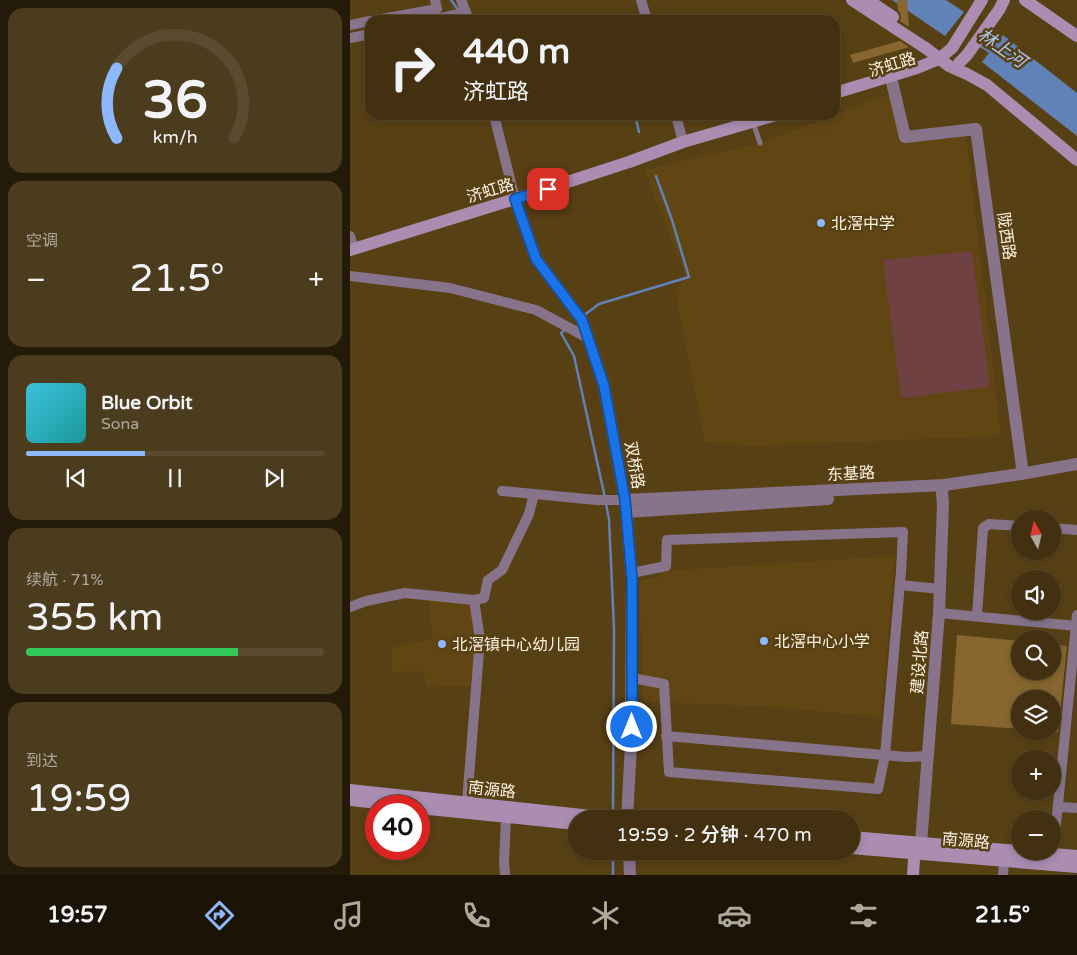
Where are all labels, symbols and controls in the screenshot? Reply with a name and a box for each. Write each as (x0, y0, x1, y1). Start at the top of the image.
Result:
water label: 林上河 (974, 24, 1033, 74)
text: 440 m (463, 31, 570, 73)
icon: right (380, 35, 445, 100)
street label: 济虹路 (866, 48, 918, 82)
text: 36 (142, 69, 208, 132)
text: 济虹路 (463, 79, 529, 105)
text: km/h (153, 127, 197, 148)
pin (527, 168, 569, 210)
street label: 济虹路 (464, 174, 516, 208)
icon: arrive (534, 175, 562, 203)
street label: 陇西路 (993, 211, 1019, 261)
place label: 北滘中学 (831, 214, 895, 234)
marker: 北滘中学 (815, 217, 827, 229)
text: 空调 (26, 231, 58, 251)
text: 21.5° (130, 256, 225, 302)
text: − (26, 263, 46, 297)
text: + (308, 263, 324, 297)
text: Blue Orbit (101, 392, 193, 414)
text: Sona (101, 414, 139, 434)
street label: 双桥路 (620, 440, 648, 491)
street label: 东基路 (827, 463, 876, 485)
icon: previous (62, 464, 90, 492)
icon: pause (161, 464, 189, 492)
icon: next (260, 464, 288, 492)
north arrow (1011, 510, 1061, 560)
map controls (1011, 510, 1061, 860)
text: 续航 · 71% (26, 570, 104, 590)
button: sound (1011, 570, 1061, 620)
text: 355 km (26, 595, 163, 641)
street label: 建设北路 (907, 629, 933, 695)
button: search (1011, 630, 1061, 680)
place label: 北滘中心小学 (774, 632, 870, 652)
place label: 北滘镇中心幼儿园 (452, 635, 580, 655)
marker: 北滘中心小学 (758, 635, 770, 647)
marker: 北滘镇中心幼儿园 (436, 638, 448, 650)
button: layers (1011, 690, 1061, 740)
position arrow (605, 700, 657, 752)
button: + (1011, 750, 1061, 800)
text: 到达 (26, 751, 58, 771)
text: 19:59 (26, 776, 131, 822)
street label: 南源路 (467, 778, 517, 802)
speed limit sign: 40 (365, 795, 430, 860)
button: − (1011, 810, 1061, 860)
text: 19:59 · 2 分钟 · 470 m (616, 824, 812, 846)
street label: 南源路 (941, 829, 991, 853)
icon: directions (202, 898, 237, 933)
icon: music (331, 898, 366, 933)
icon: phone (459, 898, 494, 933)
icon: climate (588, 898, 623, 933)
icon: car (717, 898, 752, 933)
icon: filters (846, 898, 881, 933)
text: 19:57 (47, 902, 108, 928)
text: 21.5° (975, 902, 1030, 928)

